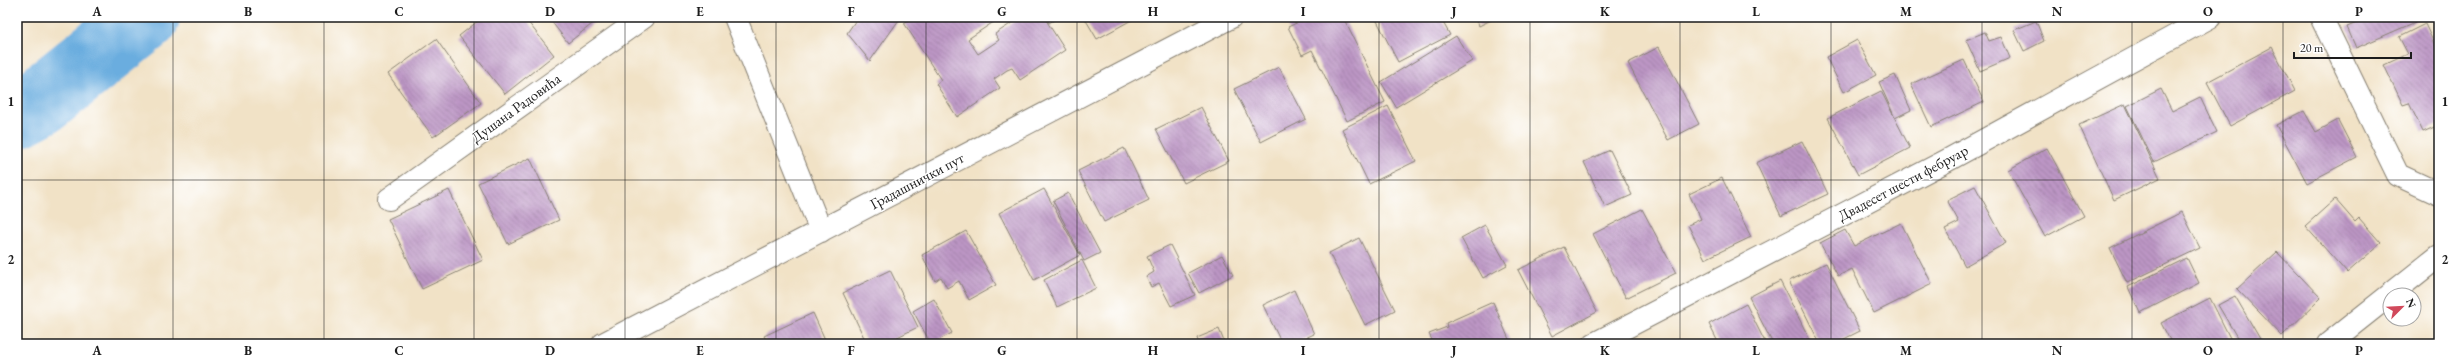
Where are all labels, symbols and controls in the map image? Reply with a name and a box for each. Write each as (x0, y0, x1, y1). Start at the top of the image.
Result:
text: A (91, 3, 102, 20)
text: B (244, 3, 252, 20)
text: C (394, 3, 404, 20)
text: D (545, 3, 555, 20)
text: E (696, 3, 704, 20)
text: F (847, 3, 855, 20)
text: G (997, 3, 1007, 20)
text: H (1148, 3, 1159, 20)
text: I (1301, 3, 1306, 20)
text: J (1450, 3, 1457, 20)
text: K (1600, 3, 1611, 20)
text: L (1752, 3, 1760, 20)
text: M (1900, 3, 1912, 20)
text: N (2052, 3, 2063, 20)
text: O (2203, 3, 2213, 20)
text: P (2355, 3, 2363, 20)
scale bar (2294, 34, 2411, 60)
text: 20 m (2300, 40, 2324, 56)
street label: Душана Радовића (467, 69, 564, 146)
text: 1 (8, 93, 15, 110)
text: 1 (2442, 93, 2449, 110)
street label: Двадесет шести фебруар (1834, 140, 1971, 225)
street label: Градашнички пут (867, 148, 967, 213)
text: 2 (8, 251, 15, 268)
text: 2 (2442, 251, 2449, 268)
north arrow (2382, 287, 2422, 327)
text: N (2403, 296, 2419, 310)
text: A (91, 342, 102, 359)
text: B (244, 342, 252, 359)
text: C (394, 342, 404, 359)
text: D (545, 342, 555, 359)
text: E (696, 342, 704, 359)
text: F (847, 342, 855, 359)
text: G (997, 342, 1007, 359)
text: H (1148, 342, 1159, 359)
text: I (1301, 342, 1306, 359)
text: J (1450, 342, 1457, 359)
text: K (1600, 342, 1611, 359)
text: L (1752, 342, 1760, 359)
text: M (1900, 342, 1912, 359)
text: N (2052, 342, 2063, 359)
text: O (2203, 342, 2213, 359)
text: P (2355, 342, 2363, 359)

